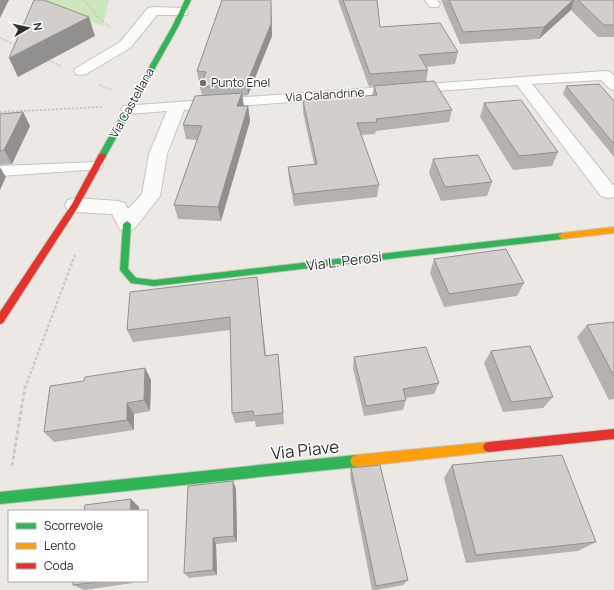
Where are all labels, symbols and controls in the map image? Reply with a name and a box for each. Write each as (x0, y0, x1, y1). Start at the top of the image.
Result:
north arrow (8, 8, 48, 48)
text: N (30, 21, 46, 32)
street label: Via Castellana (105, 64, 158, 141)
place label: Punto Enel (211, 74, 270, 91)
marker: Punto Enel (198, 78, 208, 88)
street label: Via Calandrine (285, 83, 365, 106)
street label: Via L. Perosi (305, 246, 383, 275)
street label: Via Piave (270, 434, 340, 465)
legend (8, 510, 148, 582)
text: Scorrevole (44, 517, 103, 534)
text: Lento (44, 537, 76, 554)
text: Coda (44, 557, 73, 574)

